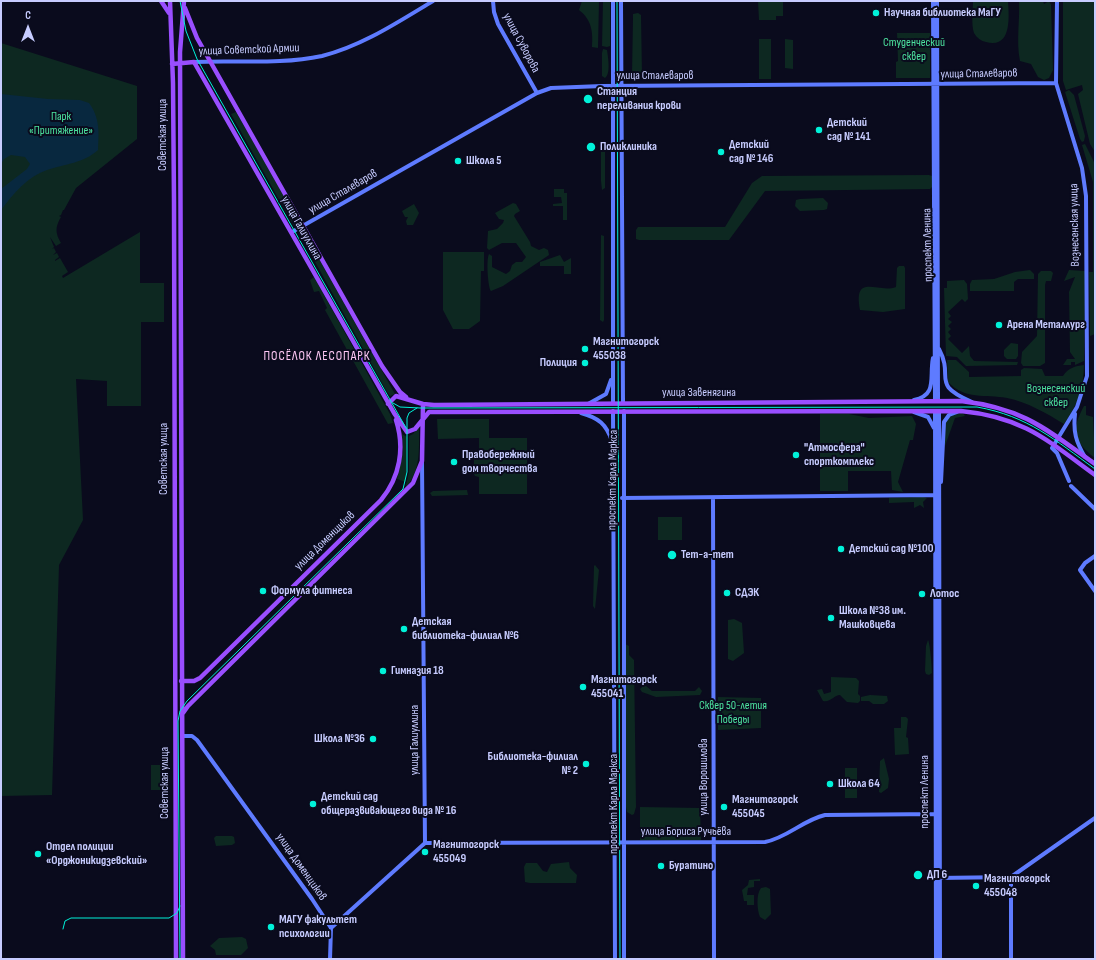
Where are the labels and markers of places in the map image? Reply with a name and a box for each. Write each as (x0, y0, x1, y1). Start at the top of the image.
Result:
place label: Научная библиотека МаГУ (884, 6, 1001, 20)
marker: Научная библиотека МаГУ (871, 8, 881, 18)
place label: Станция переливания крови (597, 85, 681, 113)
marker: Станция переливания крови (582, 93, 594, 105)
place label: Детский сад № 141 (827, 116, 870, 144)
marker: Детский сад № 141 (814, 125, 824, 135)
place label: Детский сад № 146 (729, 138, 773, 166)
place label: Поликлиника (600, 140, 657, 154)
marker: Поликлиника (585, 141, 597, 153)
marker: Детский сад № 146 (716, 147, 726, 157)
place label: Школа 5 (466, 154, 502, 168)
marker: Школа 5 (453, 156, 463, 166)
place label: Арена Металлург (1007, 318, 1085, 332)
marker: Арена Металлург (994, 320, 1004, 330)
place label: Магнитогорск 455038 (593, 335, 659, 363)
marker: Магнитогорск 455038 (580, 344, 590, 354)
place label: Полиция (540, 356, 577, 370)
marker: Полиция (580, 358, 590, 368)
place label: "Атмосфера" спорткомплекс (804, 441, 874, 469)
place label: Правобережный дом творчества (462, 448, 537, 476)
marker: "Атмосфера" спорткомплекс (791, 450, 801, 460)
marker: Правобережный дом творчества (449, 457, 459, 467)
place label: Детский сад №100 (849, 542, 933, 556)
marker: Детский сад №100 (836, 544, 846, 554)
place label: Тет-а-тет (681, 548, 734, 562)
marker: Тет-а-тет (666, 549, 678, 561)
place label: Формула фитнеса (271, 584, 352, 598)
marker: Формула фитнеса (258, 586, 268, 596)
place label: СДЭК (735, 586, 759, 600)
place label: Лотос (930, 587, 959, 601)
marker: СДЭК (722, 588, 732, 598)
marker: Лотос (917, 589, 927, 599)
place label: Школа №38 им. Машковцева (839, 604, 906, 632)
marker: Школа №38 им. Машковцева (826, 613, 836, 623)
place label: Детская библиотека-филиал №6 (412, 615, 519, 643)
marker: Детская библиотека-филиал №6 (399, 624, 409, 634)
place label: Гимназия 18 (391, 664, 444, 678)
marker: Гимназия 18 (378, 666, 388, 676)
place label: Магнитогорск 455041 (591, 673, 657, 701)
marker: Магнитогорск 455041 (578, 682, 588, 692)
place label: Школа №36 (314, 732, 365, 746)
marker: Школа №36 (368, 734, 378, 744)
place label: Библиотека-филиал № 2 (488, 750, 578, 778)
marker: Библиотека-филиал № 2 (581, 759, 591, 769)
place label: Школа 64 (838, 777, 880, 791)
marker: Школа 64 (825, 779, 835, 789)
place label: Детский сад общеразвивающего вида № 16 (321, 790, 456, 818)
place label: Магнитогорск 455045 (732, 793, 798, 821)
marker: Детский сад общеразвивающего вида № 16 (308, 799, 318, 809)
marker: Магнитогорск 455045 (719, 802, 729, 812)
place label: Магнитогорск 455049 (433, 838, 499, 866)
place label: Отдел полиции «Орджоникидзевский» (46, 840, 147, 868)
marker: Магнитогорск 455049 (420, 847, 430, 857)
marker: Отдел полиции «Орджоникидзевский» (33, 849, 43, 859)
place label: Буратино (669, 859, 713, 873)
marker: Буратино (656, 861, 666, 871)
place label: ДП 6 (927, 868, 947, 882)
marker: ДП 6 (912, 869, 924, 881)
place label: Магнитогорск 455048 (984, 872, 1050, 900)
marker: Магнитогорск 455048 (971, 881, 981, 891)
place label: МАГУ факультет психологии (279, 913, 357, 941)
marker: МАГУ факультет психологии (266, 922, 276, 932)

